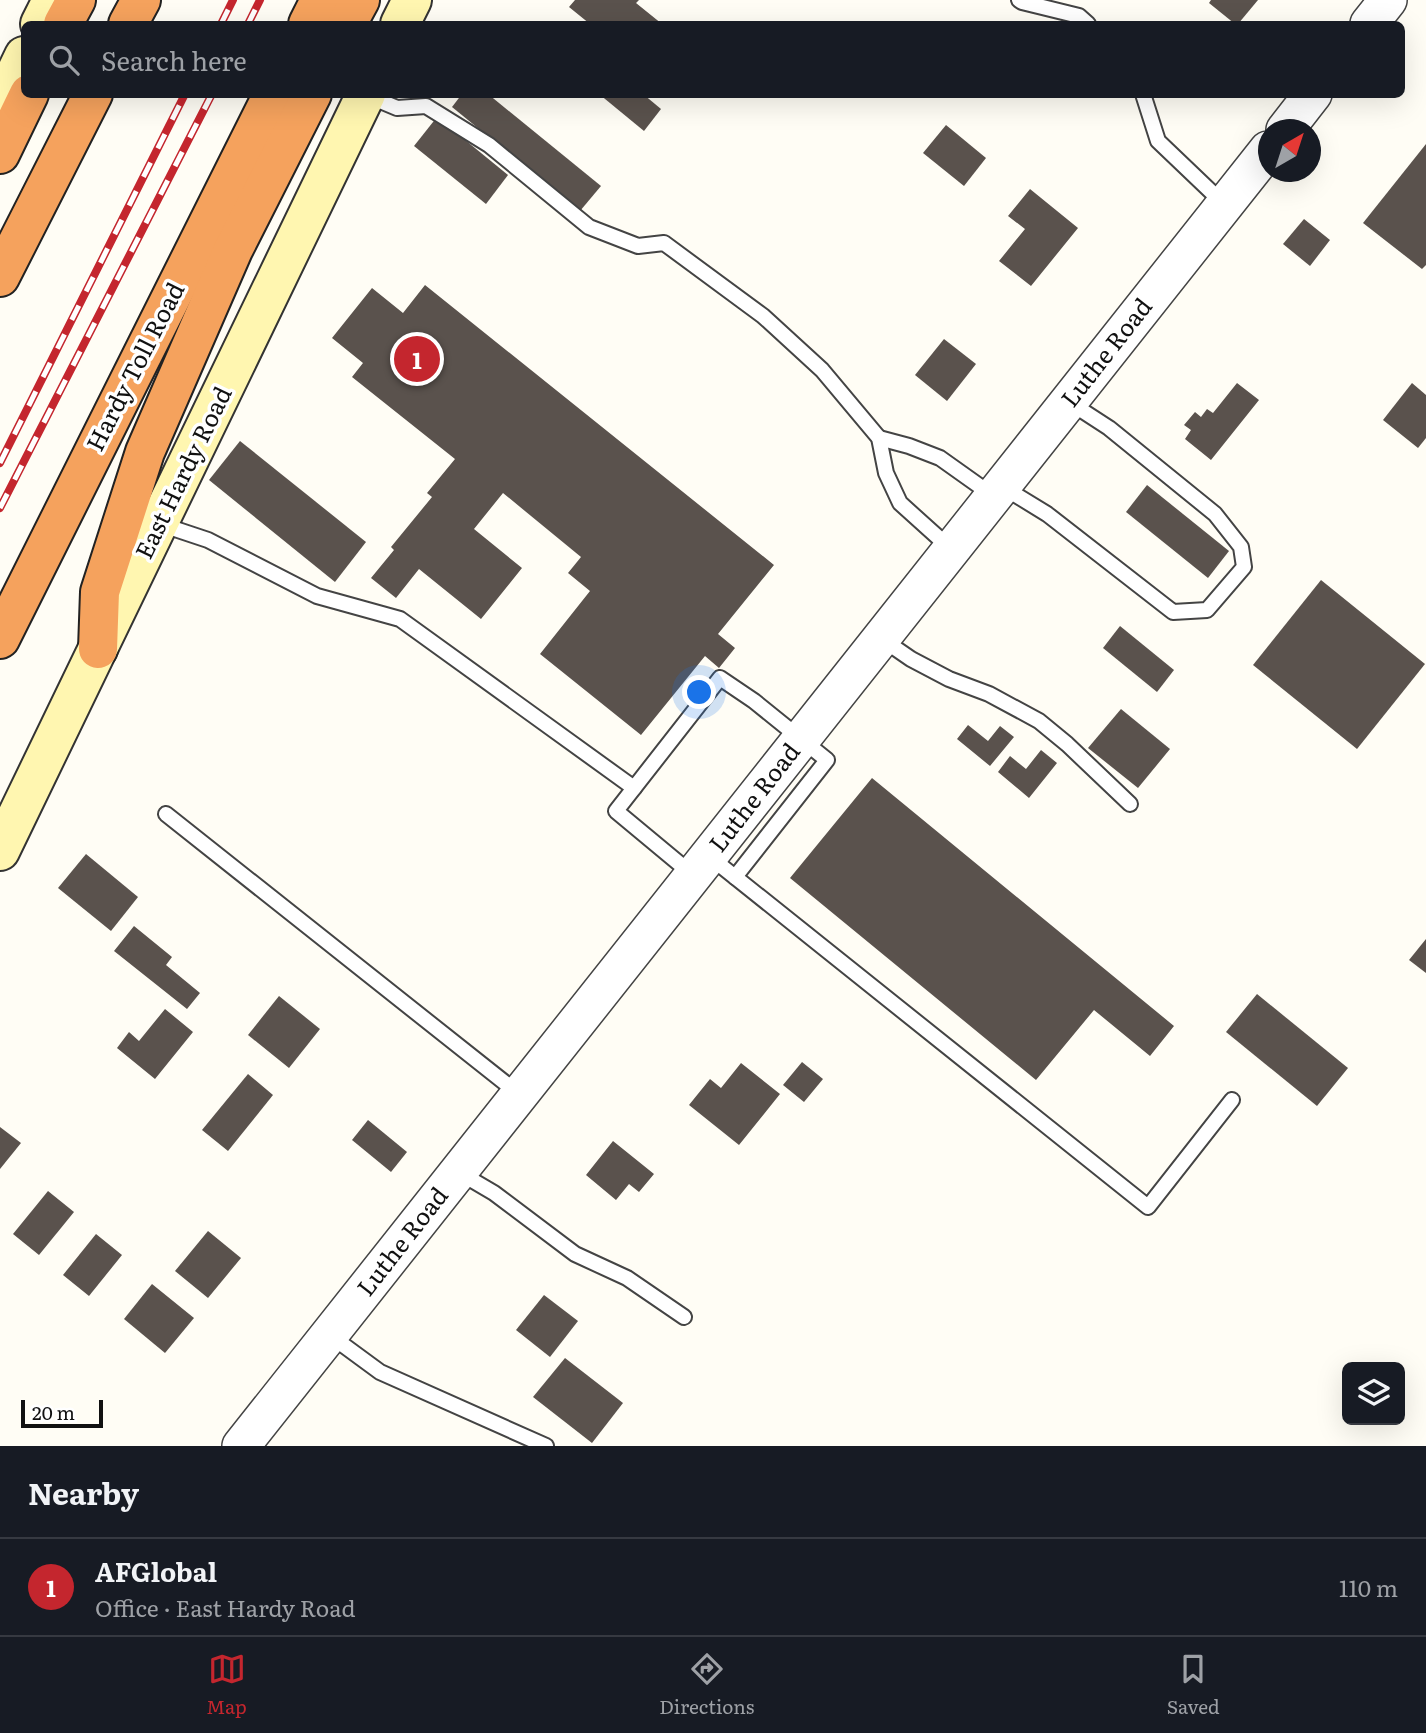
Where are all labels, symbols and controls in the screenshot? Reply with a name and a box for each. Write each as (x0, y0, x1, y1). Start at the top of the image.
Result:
search box (21, 21, 1405, 98)
text: Search here (101, 40, 247, 79)
icon: search (45, 41, 83, 79)
north arrow (1258, 119, 1321, 182)
street label: Hardy Toll Road (76, 275, 192, 456)
street label: Luthe Road (1051, 289, 1159, 414)
pin: 1 (394, 333, 440, 385)
street label: East Hardy Road (125, 380, 239, 564)
your location (682, 675, 716, 709)
street label: Luthe Road (699, 734, 807, 859)
street label: Luthe Road (347, 1178, 455, 1303)
map controls (1342, 1362, 1405, 1425)
button: layers (1342, 1362, 1405, 1425)
scale bar (21, 1397, 103, 1429)
text: 20 m (32, 1398, 75, 1426)
text: Nearby (28, 1470, 139, 1514)
text: AFGlobal (95, 1551, 217, 1590)
text: 1 (46, 1570, 56, 1604)
text: 110 m (1339, 1570, 1398, 1604)
text: Office · East Hardy Road (95, 1590, 356, 1624)
tab: Map (206, 1650, 247, 1720)
tab: Directions (659, 1650, 754, 1720)
tab: Saved (1167, 1650, 1220, 1720)

